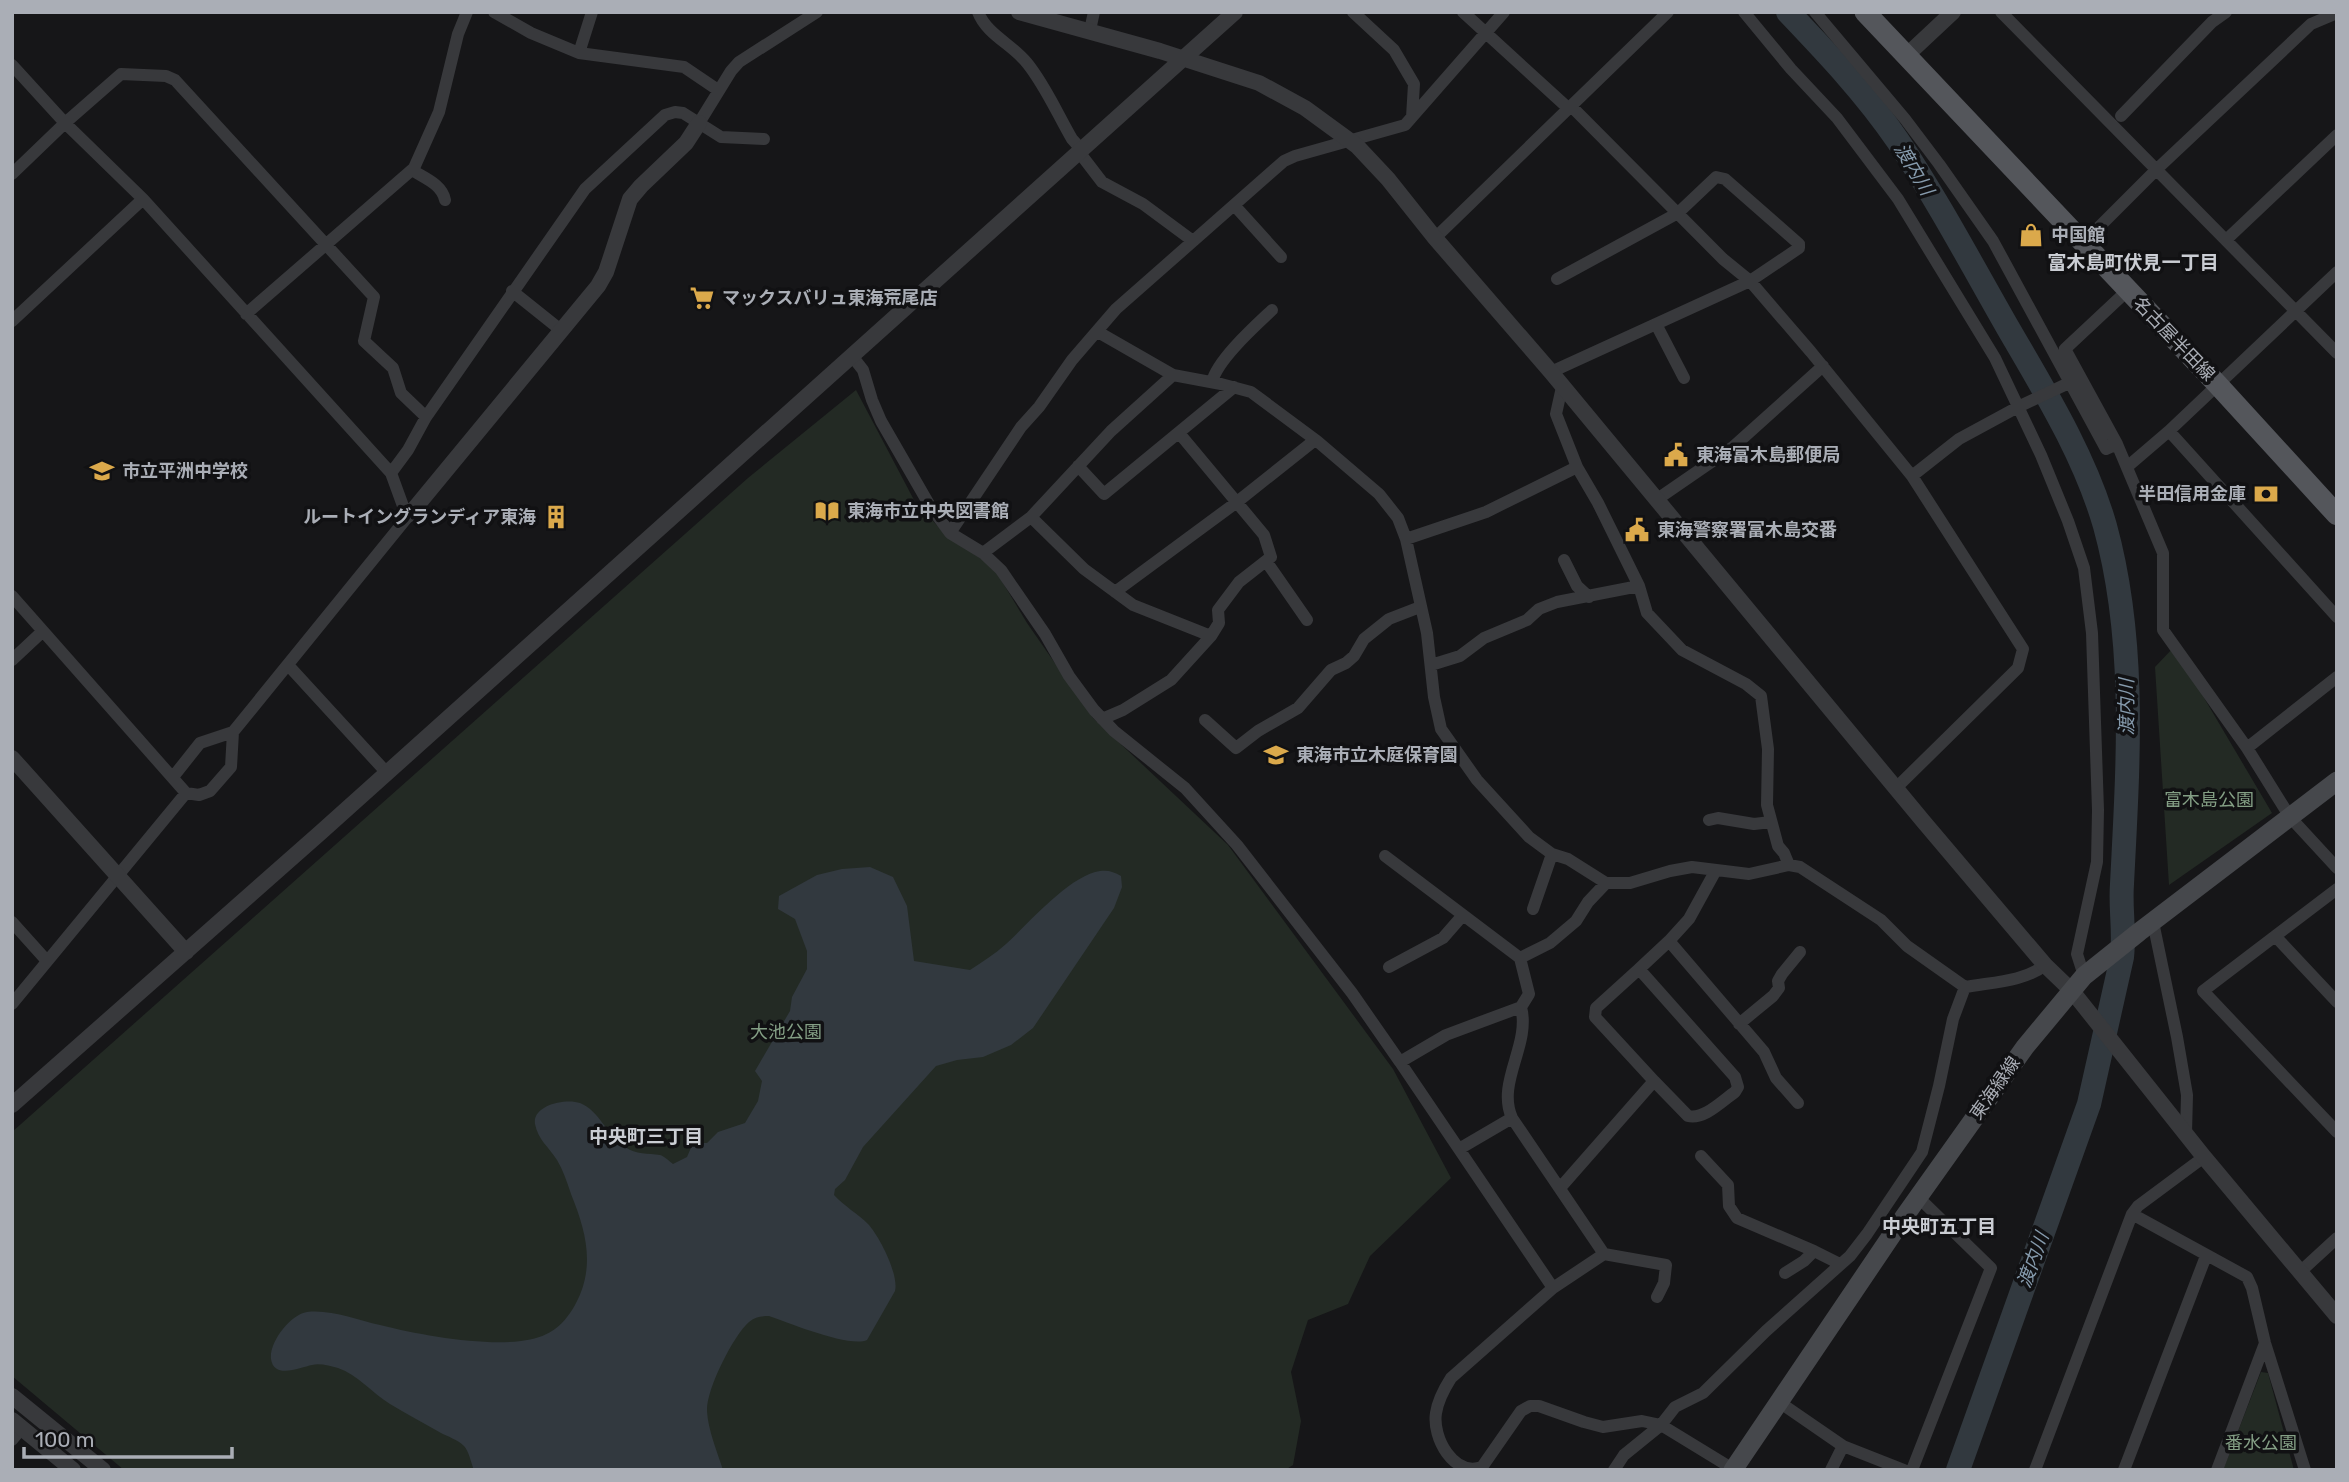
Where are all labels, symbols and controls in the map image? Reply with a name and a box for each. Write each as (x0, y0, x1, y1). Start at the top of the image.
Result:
water label: 渡内川 (1889, 139, 1940, 201)
shop icon: 中国館 (2017, 221, 2045, 249)
place label: 中国館 (2051, 224, 2105, 246)
district label: 富木島町伏見一丁目 (2047, 251, 2219, 274)
supermarket icon: マックスバリュ東海荒尾店 (688, 284, 716, 312)
place label: マックスバリュ東海荒尾店 (722, 287, 937, 309)
street label: 名古屋半田線 (2129, 293, 2219, 385)
public building icon: 東海富木島郵便局 (1662, 441, 1690, 469)
place label: 東海富木島郵便局 (1696, 444, 1840, 466)
school or university icon: 市立平洲中学校 (88, 457, 116, 485)
place label: 市立平洲中学校 (122, 460, 248, 482)
bank icon: 半田信用金庫 (2252, 480, 2280, 508)
place label: 半田信用金庫 (2138, 483, 2246, 505)
library icon: 東海市立中央図書館 (813, 497, 841, 525)
place label: 東海市立中央図書館 (847, 500, 1009, 522)
building icon: ルートイングランディア東海 (542, 503, 570, 531)
place label: ルートイングランディア東海 (303, 506, 536, 528)
public building icon: 東海警察署富木島交番 (1623, 516, 1651, 544)
place label: 東海警察署富木島交番 (1657, 519, 1837, 541)
water label: 渡内川 (2115, 677, 2138, 736)
school or university icon: 東海市立木庭保育園 (1262, 741, 1290, 769)
place label: 東海市立木庭保育園 (1296, 744, 1458, 766)
park label: 富木島公園 (2164, 789, 2254, 811)
park label: 大池公園 (750, 1021, 822, 1043)
street label: 東海緑線 (1965, 1052, 2025, 1124)
district label: 中央町三丁目 (589, 1125, 703, 1148)
district label: 中央町五丁目 (1882, 1215, 1996, 1238)
water label: 渡内川 (2012, 1227, 2054, 1291)
scale bar (24, 1416, 233, 1460)
text: 100 m (35, 1427, 94, 1452)
park label: 番水公園 (2225, 1432, 2297, 1454)

